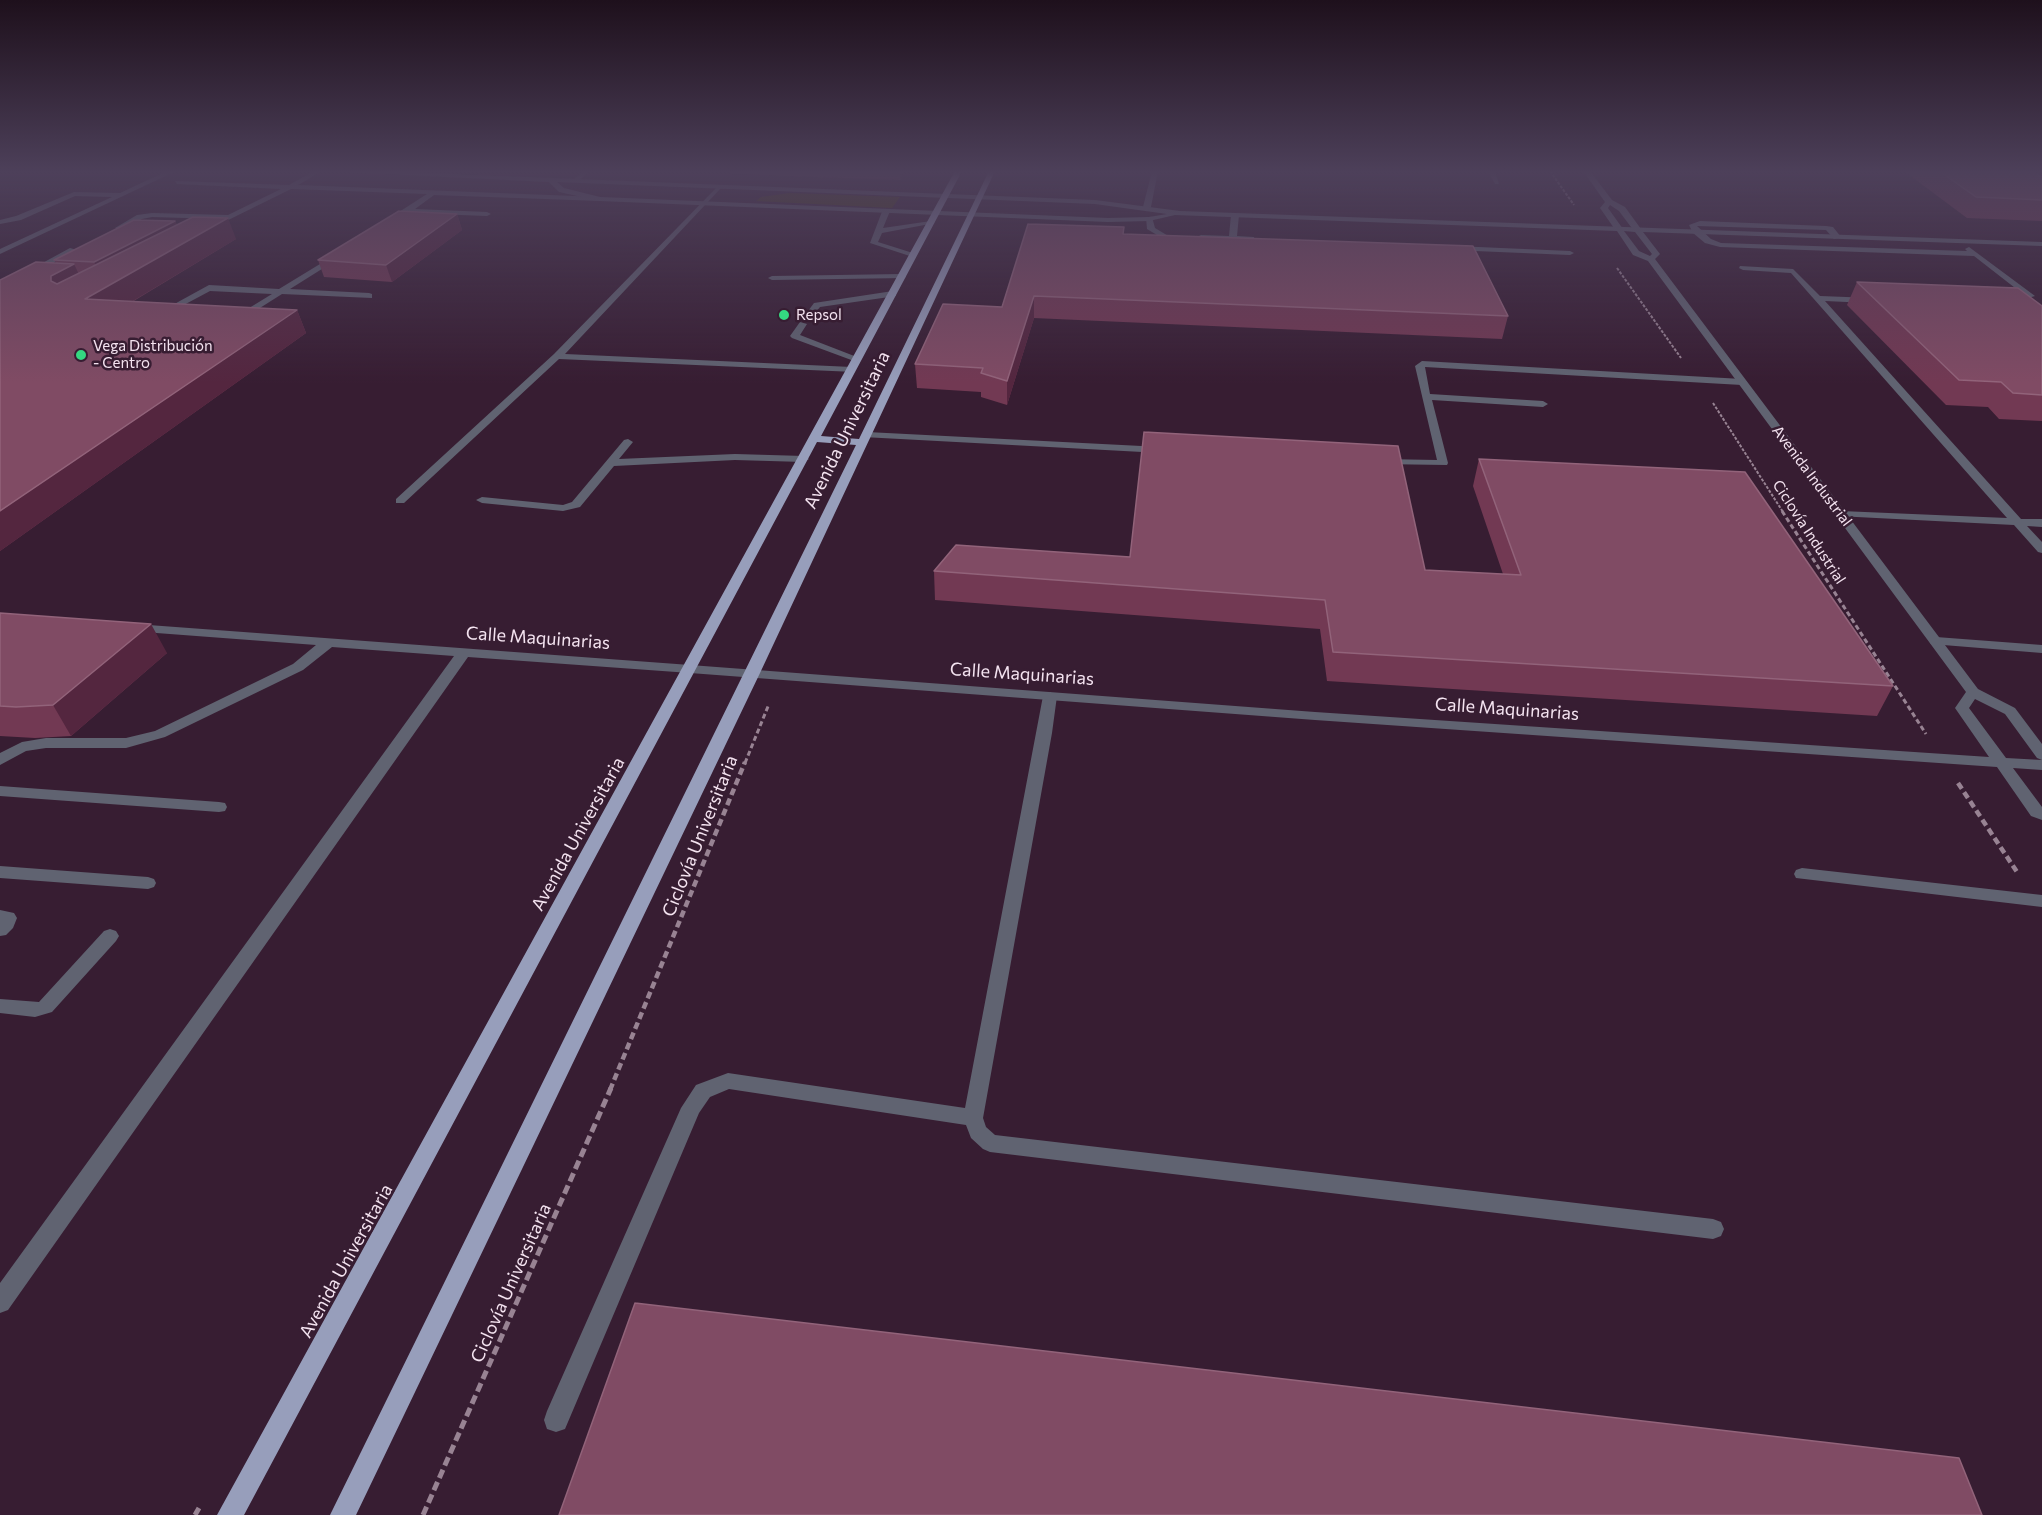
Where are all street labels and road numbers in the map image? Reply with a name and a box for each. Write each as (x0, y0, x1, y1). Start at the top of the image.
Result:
street label: Avenida Universitaria (799, 348, 895, 512)
street label: Avenida Industrial (1768, 422, 1856, 530)
street label: Ciclovía Industrial (1769, 477, 1849, 587)
street label: Calle Maquinarias (465, 622, 611, 654)
street label: Calle Maquinarias (949, 658, 1095, 690)
street label: Calle Maquinarias (1434, 693, 1580, 725)
street label: Ciclovía Universitaria (658, 752, 742, 920)
street label: Avenida Universitaria (527, 753, 629, 915)
street label: Avenida Universitaria (295, 1180, 397, 1342)
street label: Ciclovía Universitaria (466, 1200, 556, 1366)

